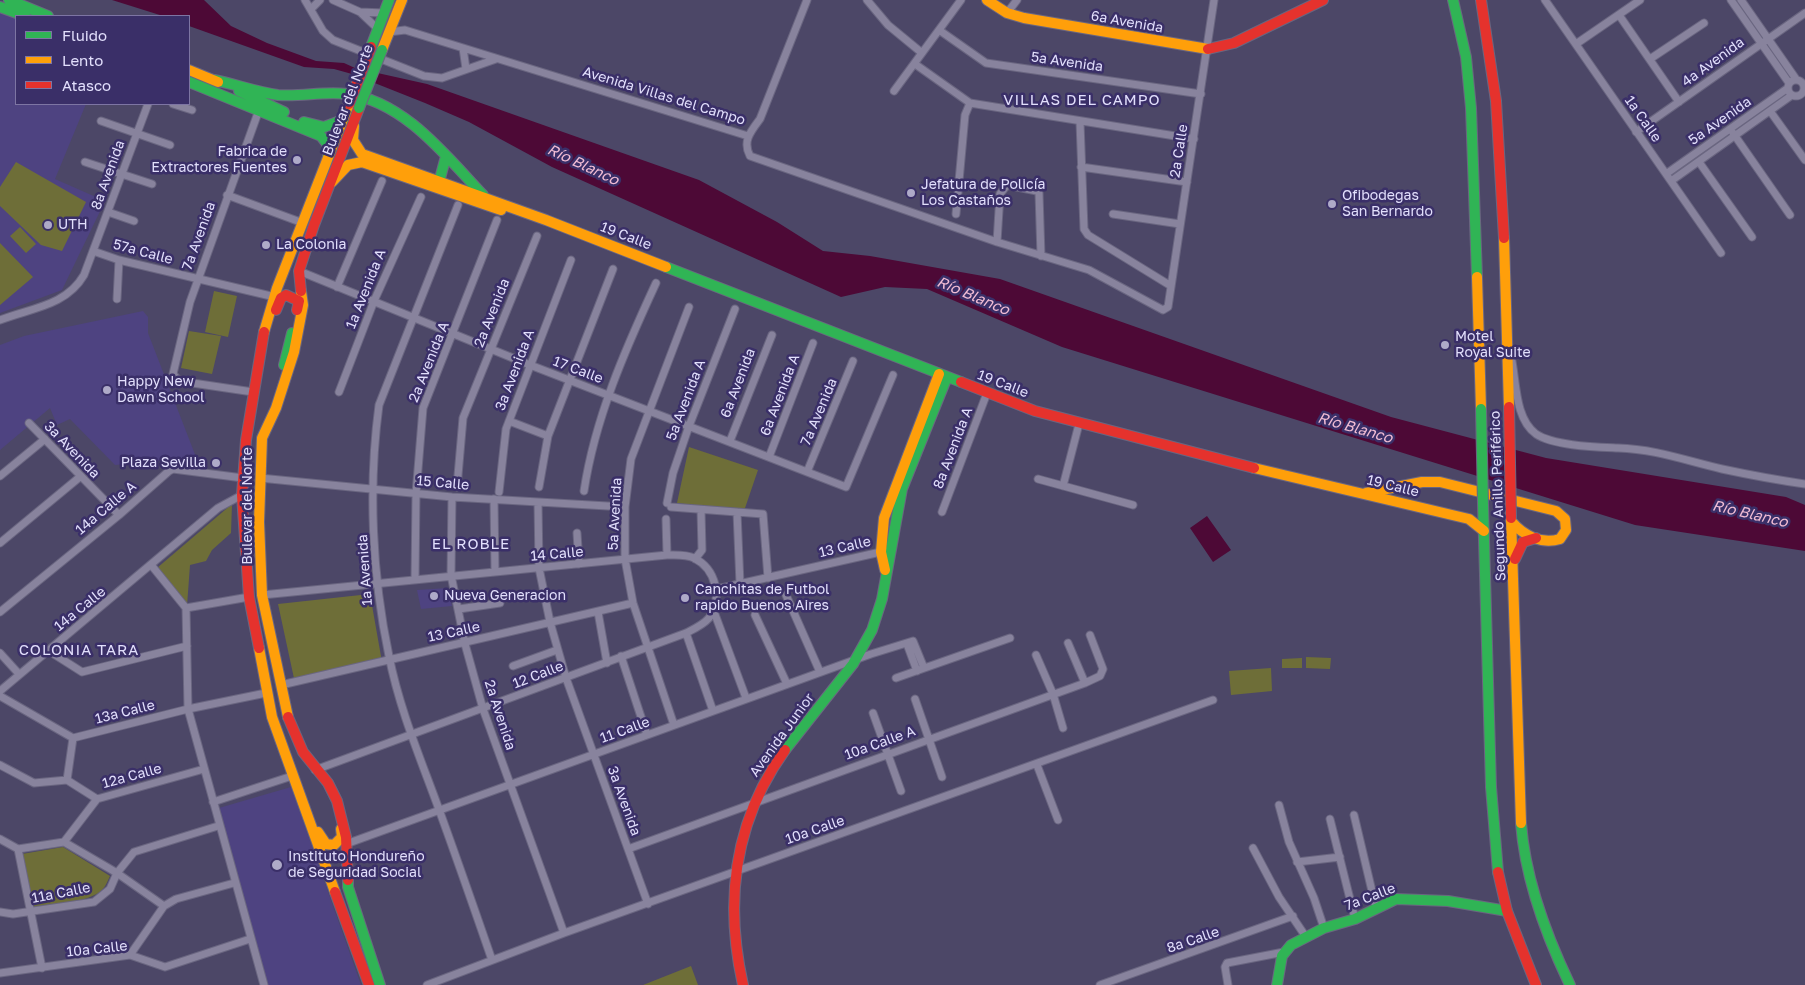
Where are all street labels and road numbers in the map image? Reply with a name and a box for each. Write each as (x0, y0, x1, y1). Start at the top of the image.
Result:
street label: 6a Avenida (1090, 7, 1164, 37)
street label: 4a Avenida (1679, 34, 1747, 90)
street label: Bulevar del Norte (319, 42, 377, 158)
street label: 5a Avenida (1030, 49, 1104, 75)
street label: Avenida Villas del Campo (581, 63, 747, 129)
street label: 1a Calle (1621, 93, 1665, 145)
street label: 5a Avenida (1685, 93, 1755, 149)
street label: 2a Calle (1166, 123, 1192, 179)
street label: 8a Avenida (88, 138, 128, 212)
street label: 7a Avenida (179, 199, 219, 273)
street label: 19 Calle (598, 219, 654, 253)
street label: 57a Calle (111, 236, 175, 268)
street label: 1a Avenida A (342, 247, 390, 331)
street label: 2a Avenida (471, 276, 513, 350)
street label: 2a Avenida A (405, 319, 453, 405)
street label: 3a Avenida A (492, 327, 538, 413)
street label: 6a Avenida (717, 346, 759, 420)
street label: 6a Avenida A (757, 352, 803, 438)
street label: 17 Calle (551, 353, 605, 387)
street label: 5a Avenida A (663, 357, 709, 443)
street label: 19 Calle (975, 367, 1031, 401)
street label: 7a Avenida (797, 376, 841, 448)
street label: 8a Avenida A (930, 405, 976, 491)
street label: Segundo Anillo Periférico (1487, 411, 1509, 581)
street label: 3a Avenida (41, 418, 103, 482)
street label: Bulevar del Norte (240, 447, 256, 565)
street label: 19 Calle (1365, 471, 1421, 501)
street label: 15 Calle (416, 472, 470, 494)
street label: 5a Avenida (605, 477, 625, 551)
street label: 14a Calle A (72, 478, 140, 538)
street label: 13 Calle (817, 533, 873, 561)
street label: 1a Avenida (354, 534, 376, 606)
street label: 14 Calle (530, 543, 584, 565)
street label: 14a Calle (51, 583, 109, 635)
street label: 13 Calle (426, 618, 482, 646)
street label: 12 Calle (510, 658, 566, 692)
street label: 2a Avenida (481, 678, 519, 752)
street label: Avenida Junior (746, 690, 818, 780)
street label: 13a Calle (93, 696, 157, 728)
street label: 11 Calle (598, 713, 652, 747)
street label: 10a Calle A (842, 722, 918, 764)
street label: 12a Calle (101, 760, 163, 792)
street label: 3a Avenida (604, 764, 644, 838)
street label: 10a Calle (783, 812, 847, 848)
street label: 11a Calle (30, 879, 92, 907)
street label: 7a Calle (1342, 880, 1398, 914)
street label: 8a Calle (1165, 923, 1221, 957)
street label: 10a Calle (66, 937, 128, 961)

